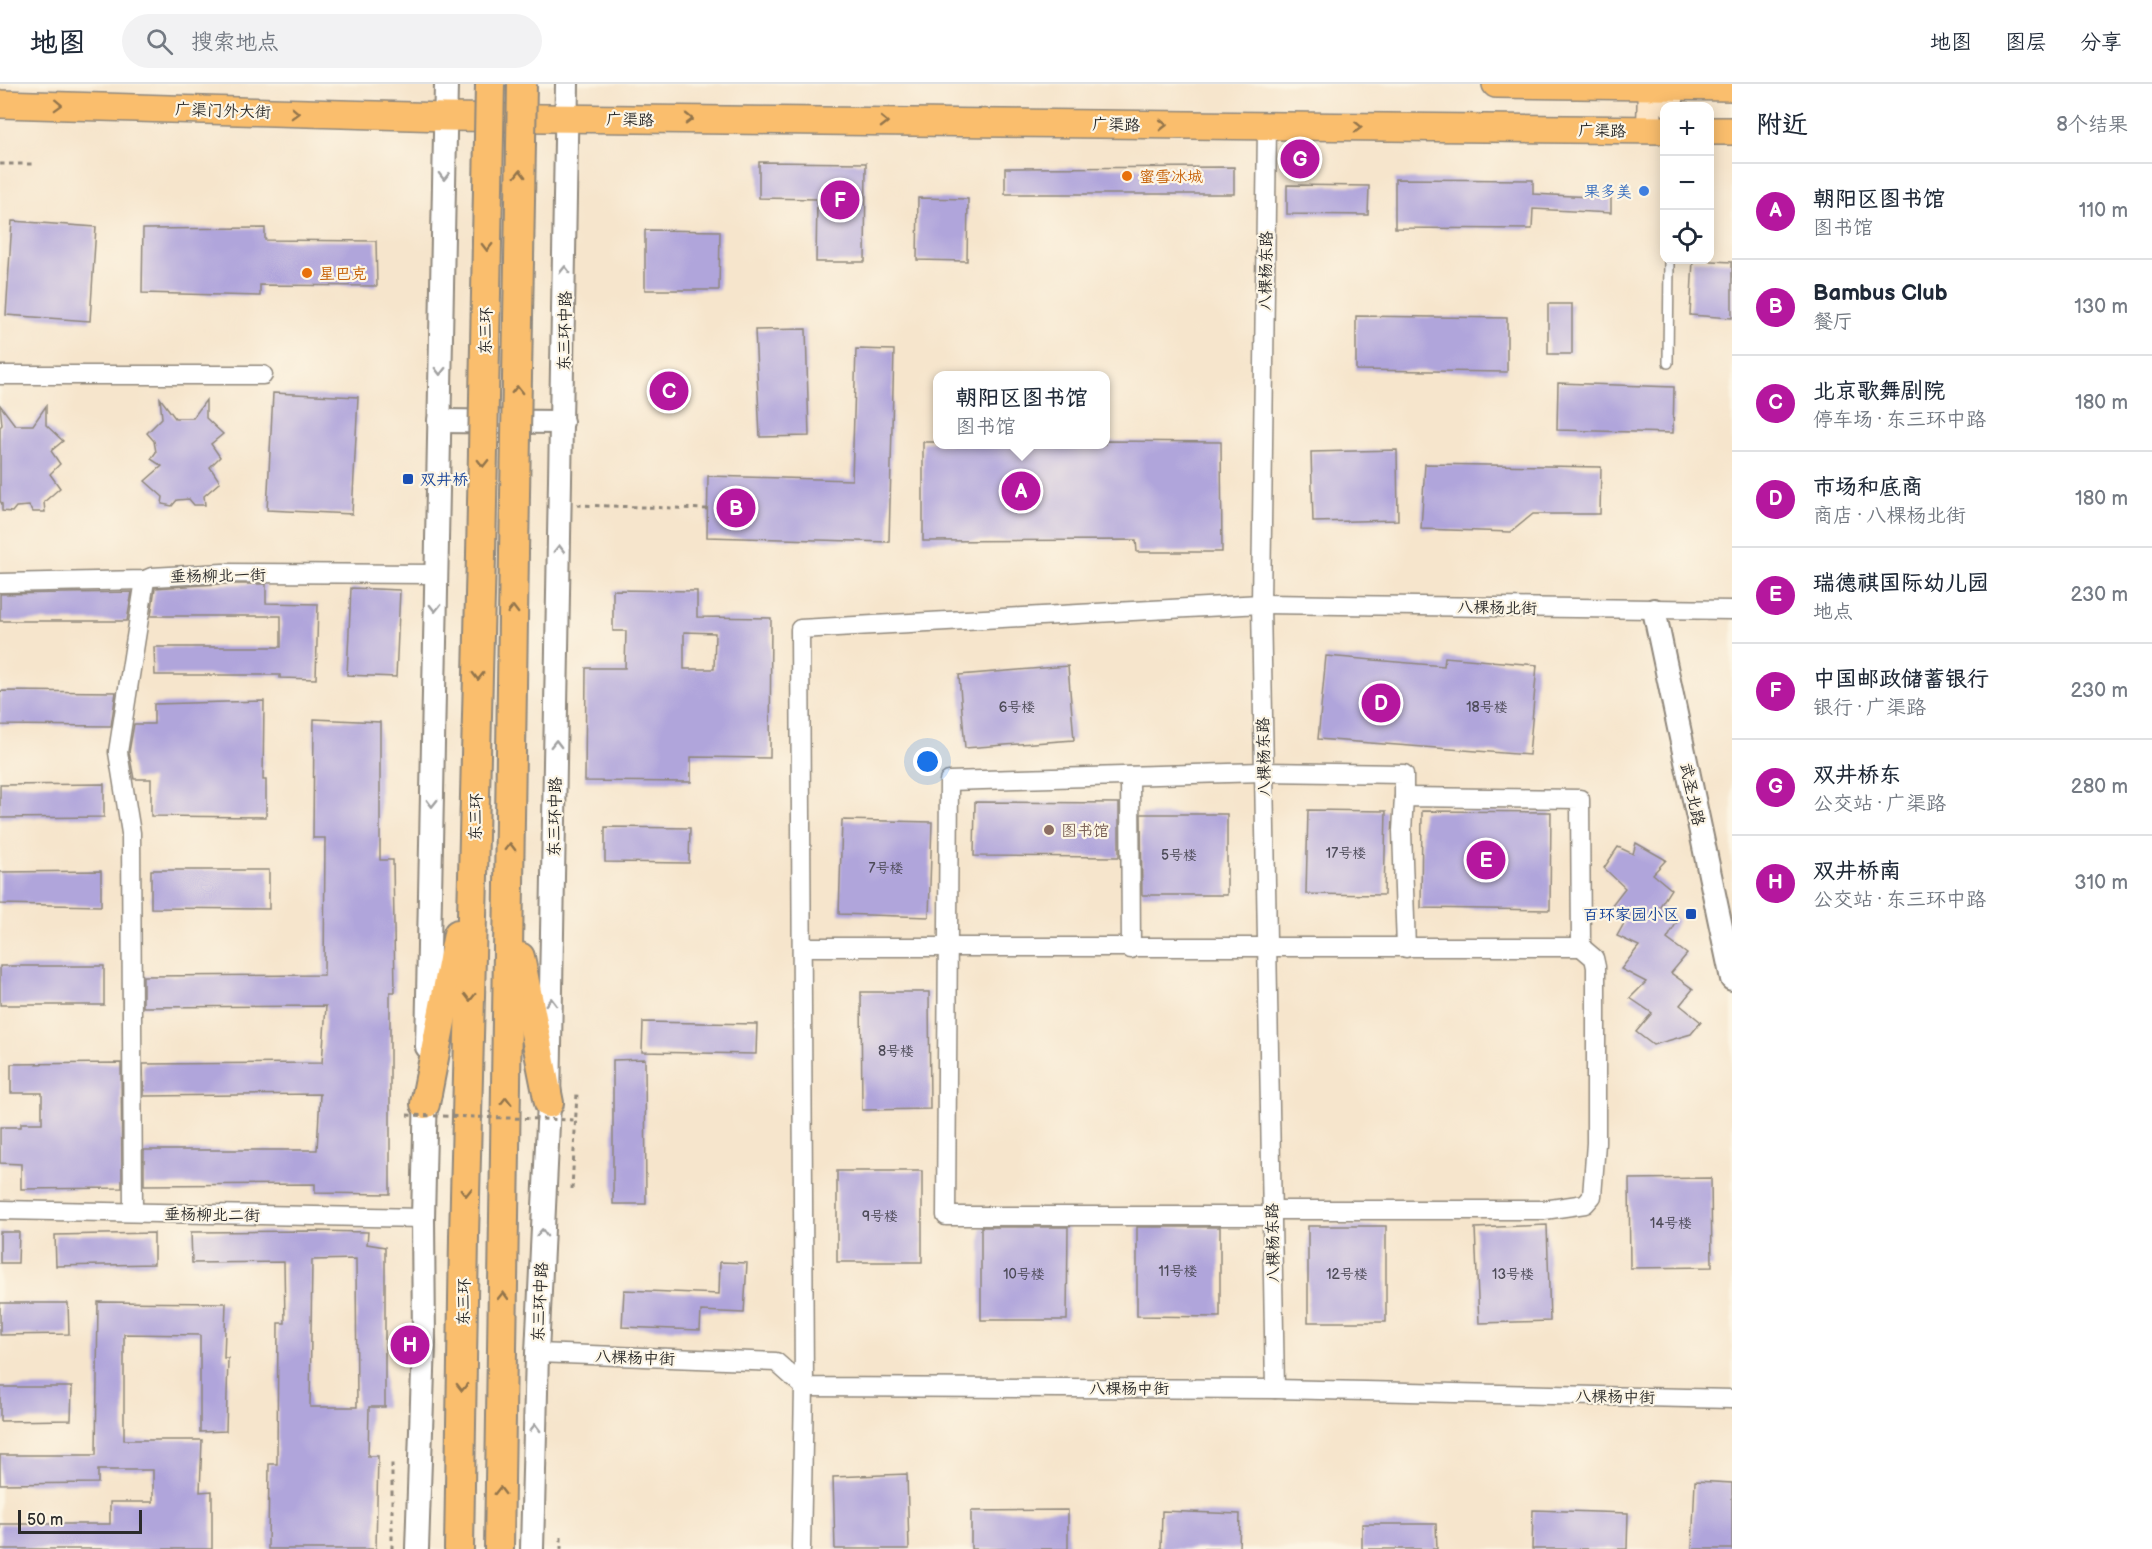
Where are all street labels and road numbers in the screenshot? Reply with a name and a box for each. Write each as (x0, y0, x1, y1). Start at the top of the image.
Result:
street label: 广渠门外大街 (175, 100, 271, 123)
street label: 广渠路 (606, 111, 654, 130)
street label: 广渠路 (1092, 116, 1140, 135)
street label: 广渠路 (1578, 122, 1626, 141)
street label: 八棵杨东路 (1256, 231, 1277, 311)
street label: 东三环中路 (555, 291, 576, 371)
street label: 东三环 (477, 307, 496, 355)
street label: 垂杨柳北一街 (170, 566, 266, 587)
street label: 八棵杨北街 (1457, 598, 1537, 619)
street label: 八棵杨东路 (1254, 717, 1275, 797)
street label: 武圣北路 (1676, 761, 1707, 828)
street label: 东三环中路 (545, 777, 566, 857)
street label: 东三环 (467, 793, 486, 841)
street label: 八棵杨东路 (1263, 1203, 1284, 1283)
street label: 垂杨柳北二街 (164, 1205, 260, 1226)
street label: 东三环中路 (529, 1262, 552, 1343)
street label: 东三环 (455, 1278, 474, 1326)
street label: 八棵杨中街 (595, 1348, 675, 1369)
street label: 八棵杨中街 (1089, 1380, 1169, 1399)
street label: 八棵杨中街 (1575, 1387, 1655, 1408)

